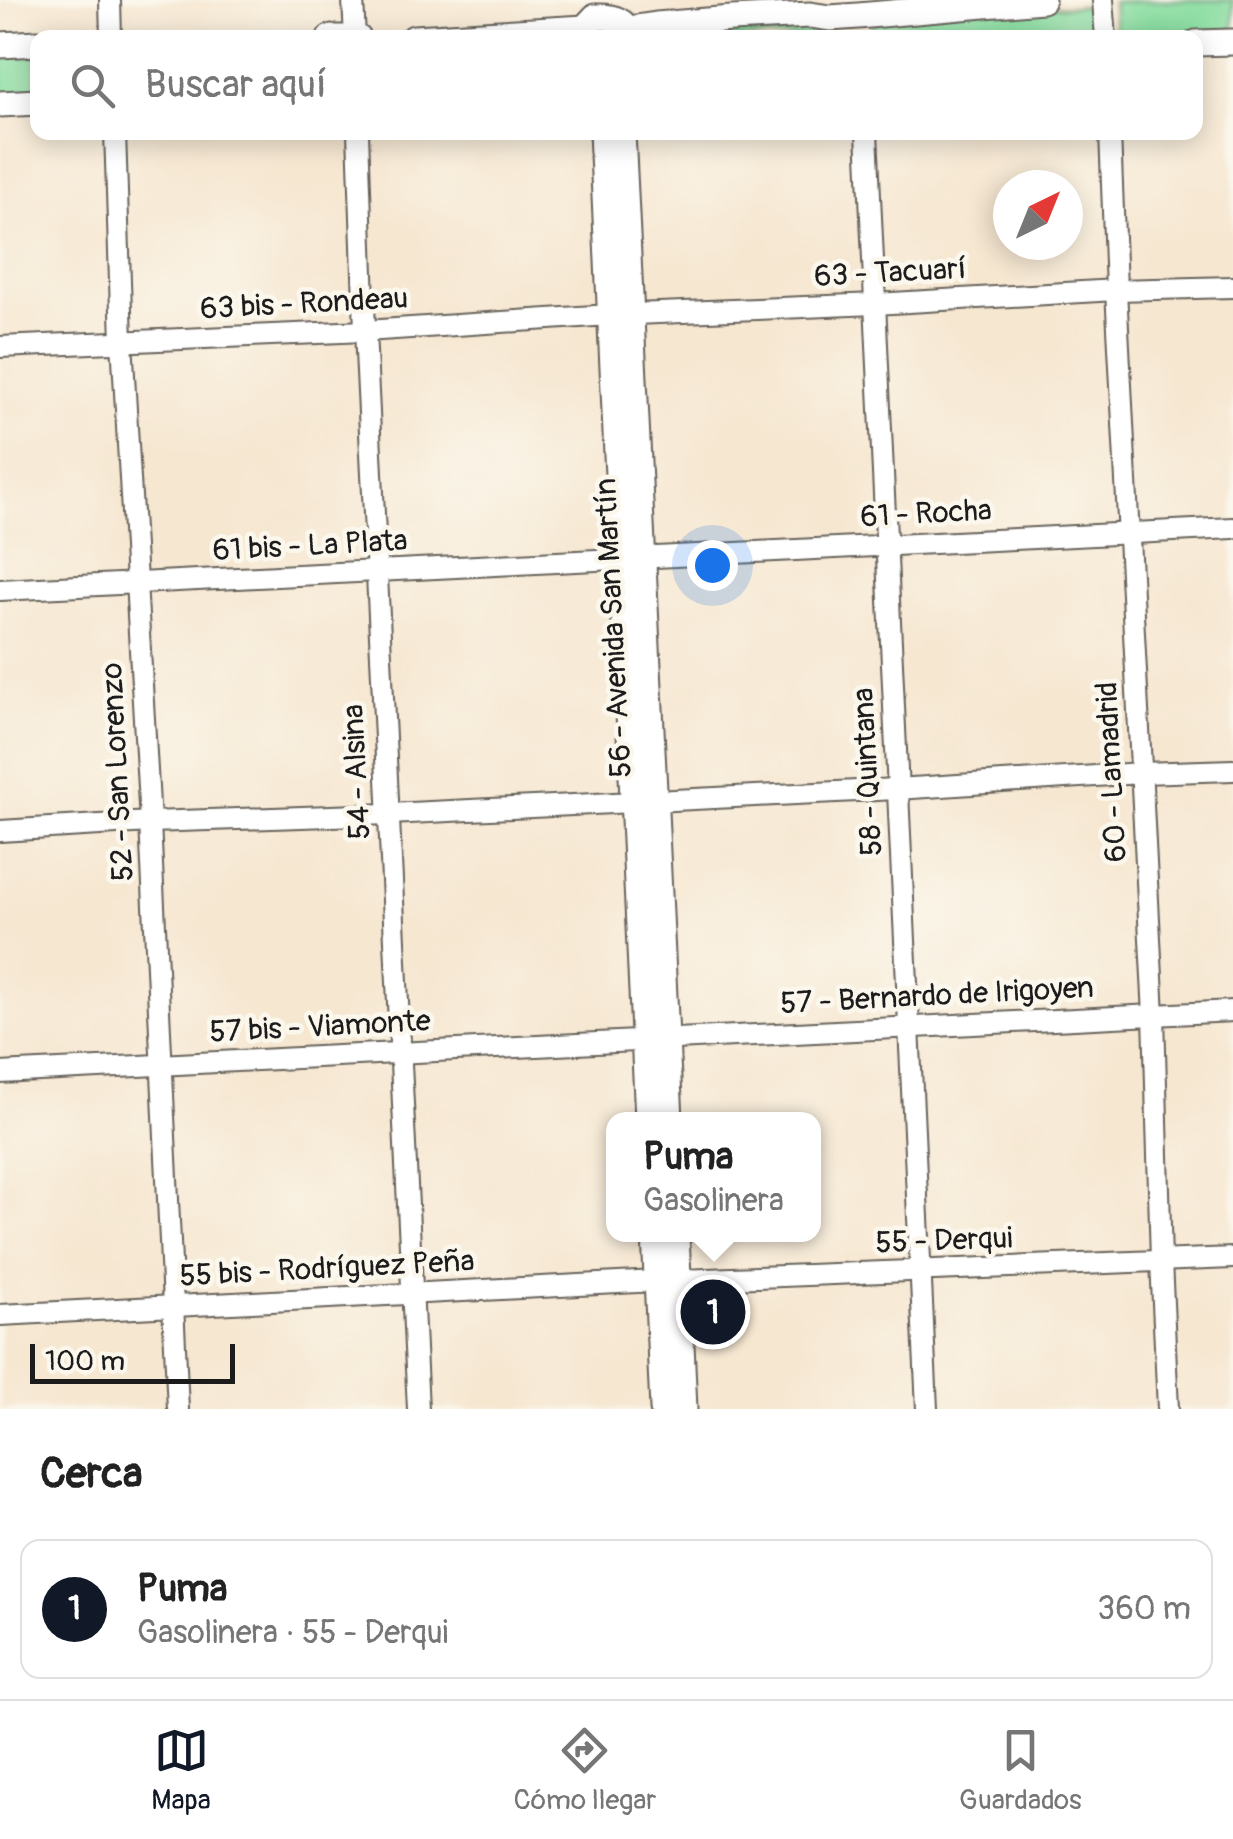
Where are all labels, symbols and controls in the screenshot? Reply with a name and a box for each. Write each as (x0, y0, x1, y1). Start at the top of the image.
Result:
search box (30, 30, 1203, 140)
icon: search (65, 58, 120, 113)
text: Buscar aquí (145, 61, 327, 109)
north arrow (993, 170, 1083, 260)
street label: 63 - Tacuarí (813, 250, 967, 295)
street label: 63 bis - Rondeau (199, 280, 409, 327)
street label: 56 - Avenida San Martín (587, 477, 640, 779)
street label: 61 - Rocha (859, 492, 993, 535)
street label: 61 bis - La Plata (212, 522, 408, 569)
your location (687, 540, 738, 591)
street label: 52 - San Lorenzo (93, 662, 142, 882)
street label: 60 - Lamadrid (1088, 681, 1135, 863)
street label: 58 - Quintana (845, 687, 890, 857)
street label: 54 - Alsina (334, 703, 379, 841)
street label: 57 - Bernardo de Irigoyen (779, 969, 1095, 1022)
street label: 57 bis - Viamonte (209, 1002, 432, 1051)
popup (606, 1112, 821, 1242)
text: Puma (643, 1133, 733, 1181)
text: Gasolinera (643, 1181, 784, 1221)
street label: 55 - Derqui (875, 1220, 1013, 1261)
street label: 55 bis - Rodríguez Peña (179, 1242, 475, 1295)
pin: 1 (680, 1274, 746, 1350)
scale bar (30, 1339, 235, 1384)
text: 100 m (45, 1344, 125, 1379)
text: Cerca (40, 1448, 142, 1500)
text: Puma (137, 1565, 227, 1613)
text: 1 (68, 1589, 81, 1629)
text: 360 m (1097, 1589, 1191, 1629)
text: Gasolinera · 55 - Derqui (137, 1613, 448, 1653)
tab: Mapa (151, 1723, 211, 1818)
tab: Cómo llegar (514, 1723, 656, 1818)
tab: Guardados (959, 1723, 1082, 1818)

